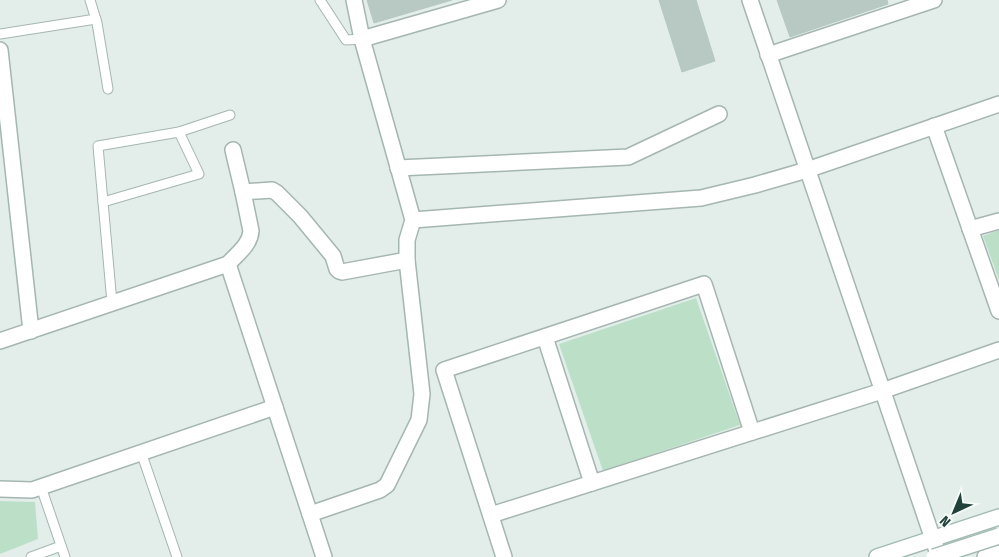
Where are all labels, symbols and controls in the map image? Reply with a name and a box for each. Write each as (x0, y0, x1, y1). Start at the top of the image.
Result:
north arrow (929, 487, 979, 537)
text: N (936, 512, 954, 530)

